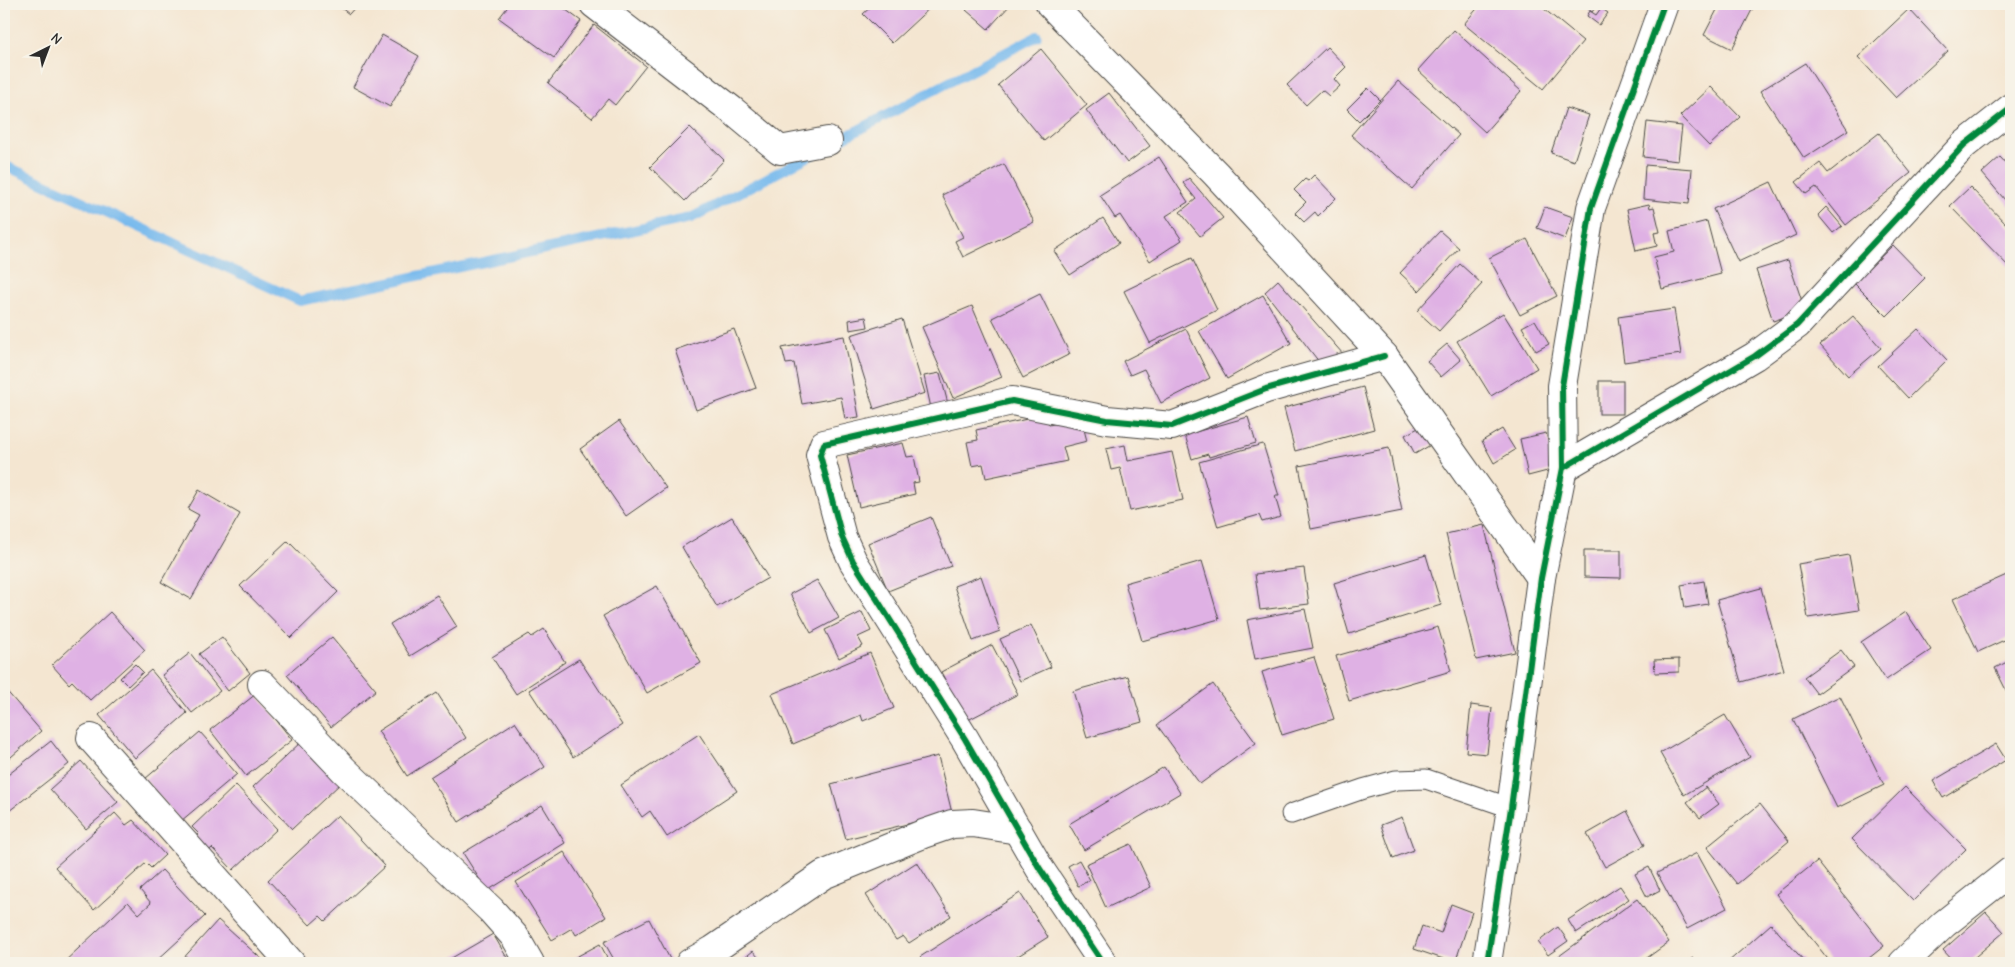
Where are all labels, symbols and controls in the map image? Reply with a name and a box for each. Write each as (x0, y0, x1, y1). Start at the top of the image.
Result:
north arrow (22, 22, 72, 72)
text: N (47, 29, 65, 48)

